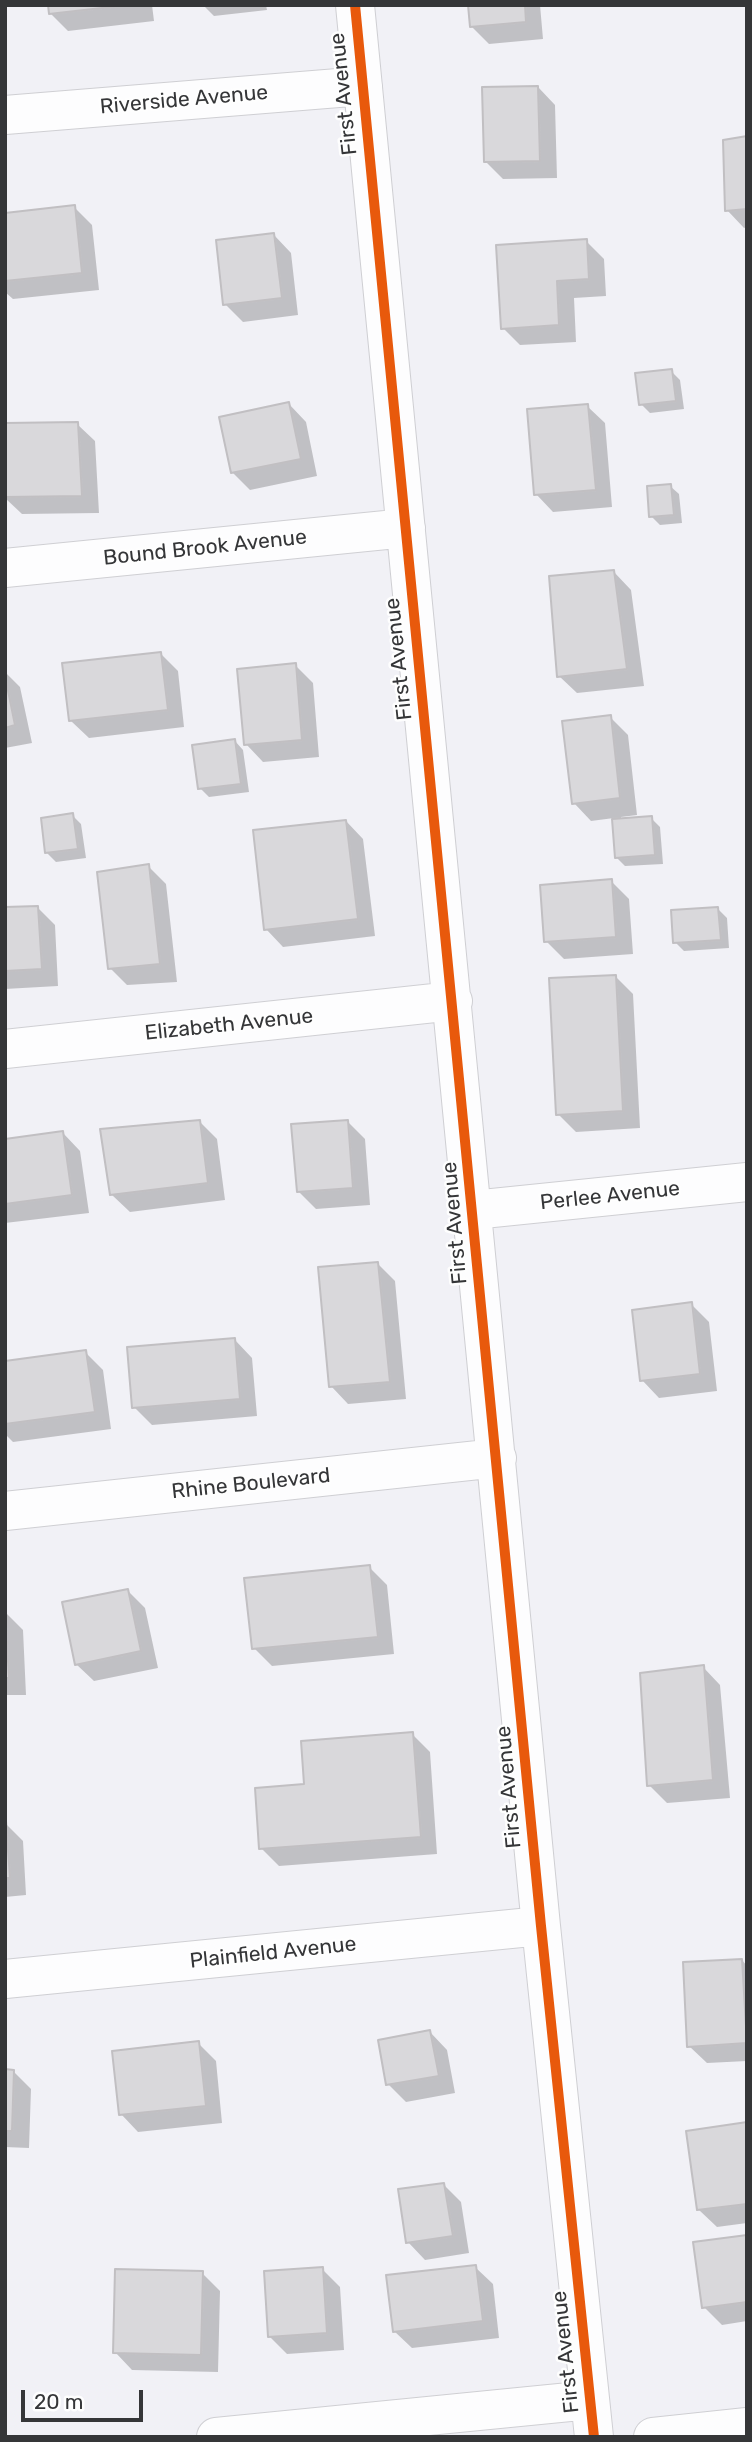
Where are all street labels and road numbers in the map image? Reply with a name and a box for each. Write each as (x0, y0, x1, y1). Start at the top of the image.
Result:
street label: First Avenue (325, 32, 363, 156)
street label: Riverside Avenue (99, 80, 269, 120)
street label: Bound Brook Avenue (102, 525, 308, 571)
street label: First Avenue (380, 597, 418, 721)
street label: Elizabeth Avenue (144, 1004, 314, 1046)
street label: First Avenue (437, 1161, 473, 1285)
street label: Perlee Avenue (539, 1176, 681, 1216)
street label: Rhine Boulevard (170, 1463, 332, 1505)
street label: First Avenue (491, 1725, 527, 1849)
street label: Plainfield Avenue (188, 1932, 358, 1974)
street label: First Avenue (547, 2290, 585, 2414)

